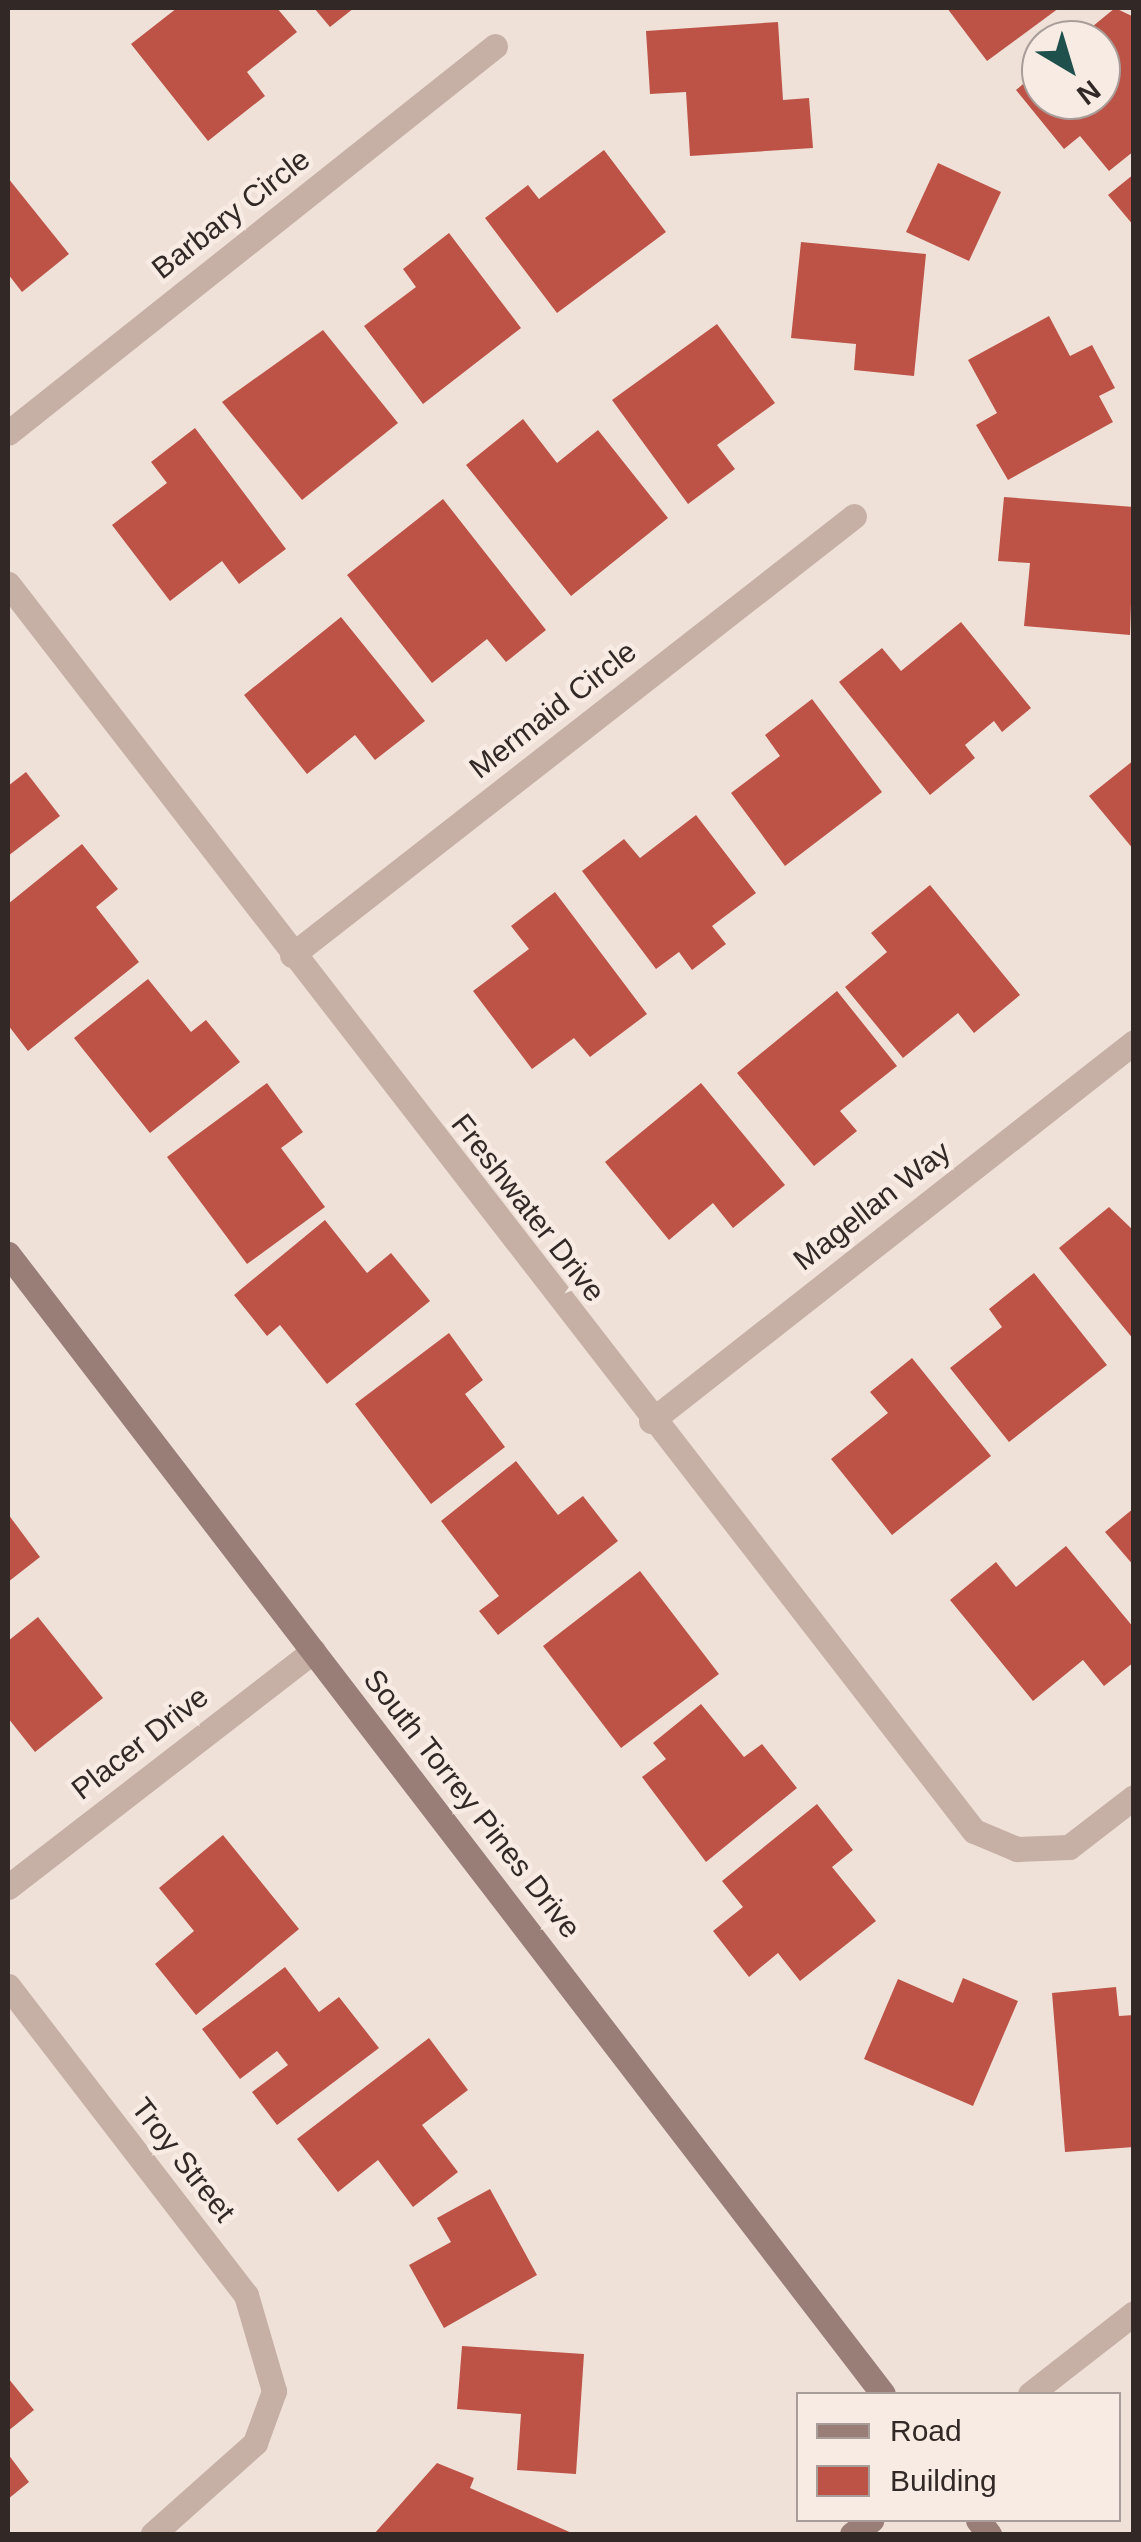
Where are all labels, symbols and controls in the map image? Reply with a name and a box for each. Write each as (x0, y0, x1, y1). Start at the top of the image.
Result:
north arrow (1021, 20, 1121, 120)
text: N (1071, 74, 1106, 111)
street label: Barbary Circle (145, 141, 317, 287)
street label: Mermaid Circle (462, 634, 644, 786)
street label: Freshwater Drive (444, 1107, 612, 1309)
street label: Magellan Way (786, 1134, 958, 1278)
street label: South Torrey Pines Drive (356, 1662, 588, 1946)
street label: Placer Drive (65, 1679, 215, 1807)
street label: Troy Street (123, 2091, 243, 2229)
legend (796, 2392, 1121, 2522)
text: Road (890, 2414, 962, 2447)
text: Building (890, 2464, 997, 2497)

